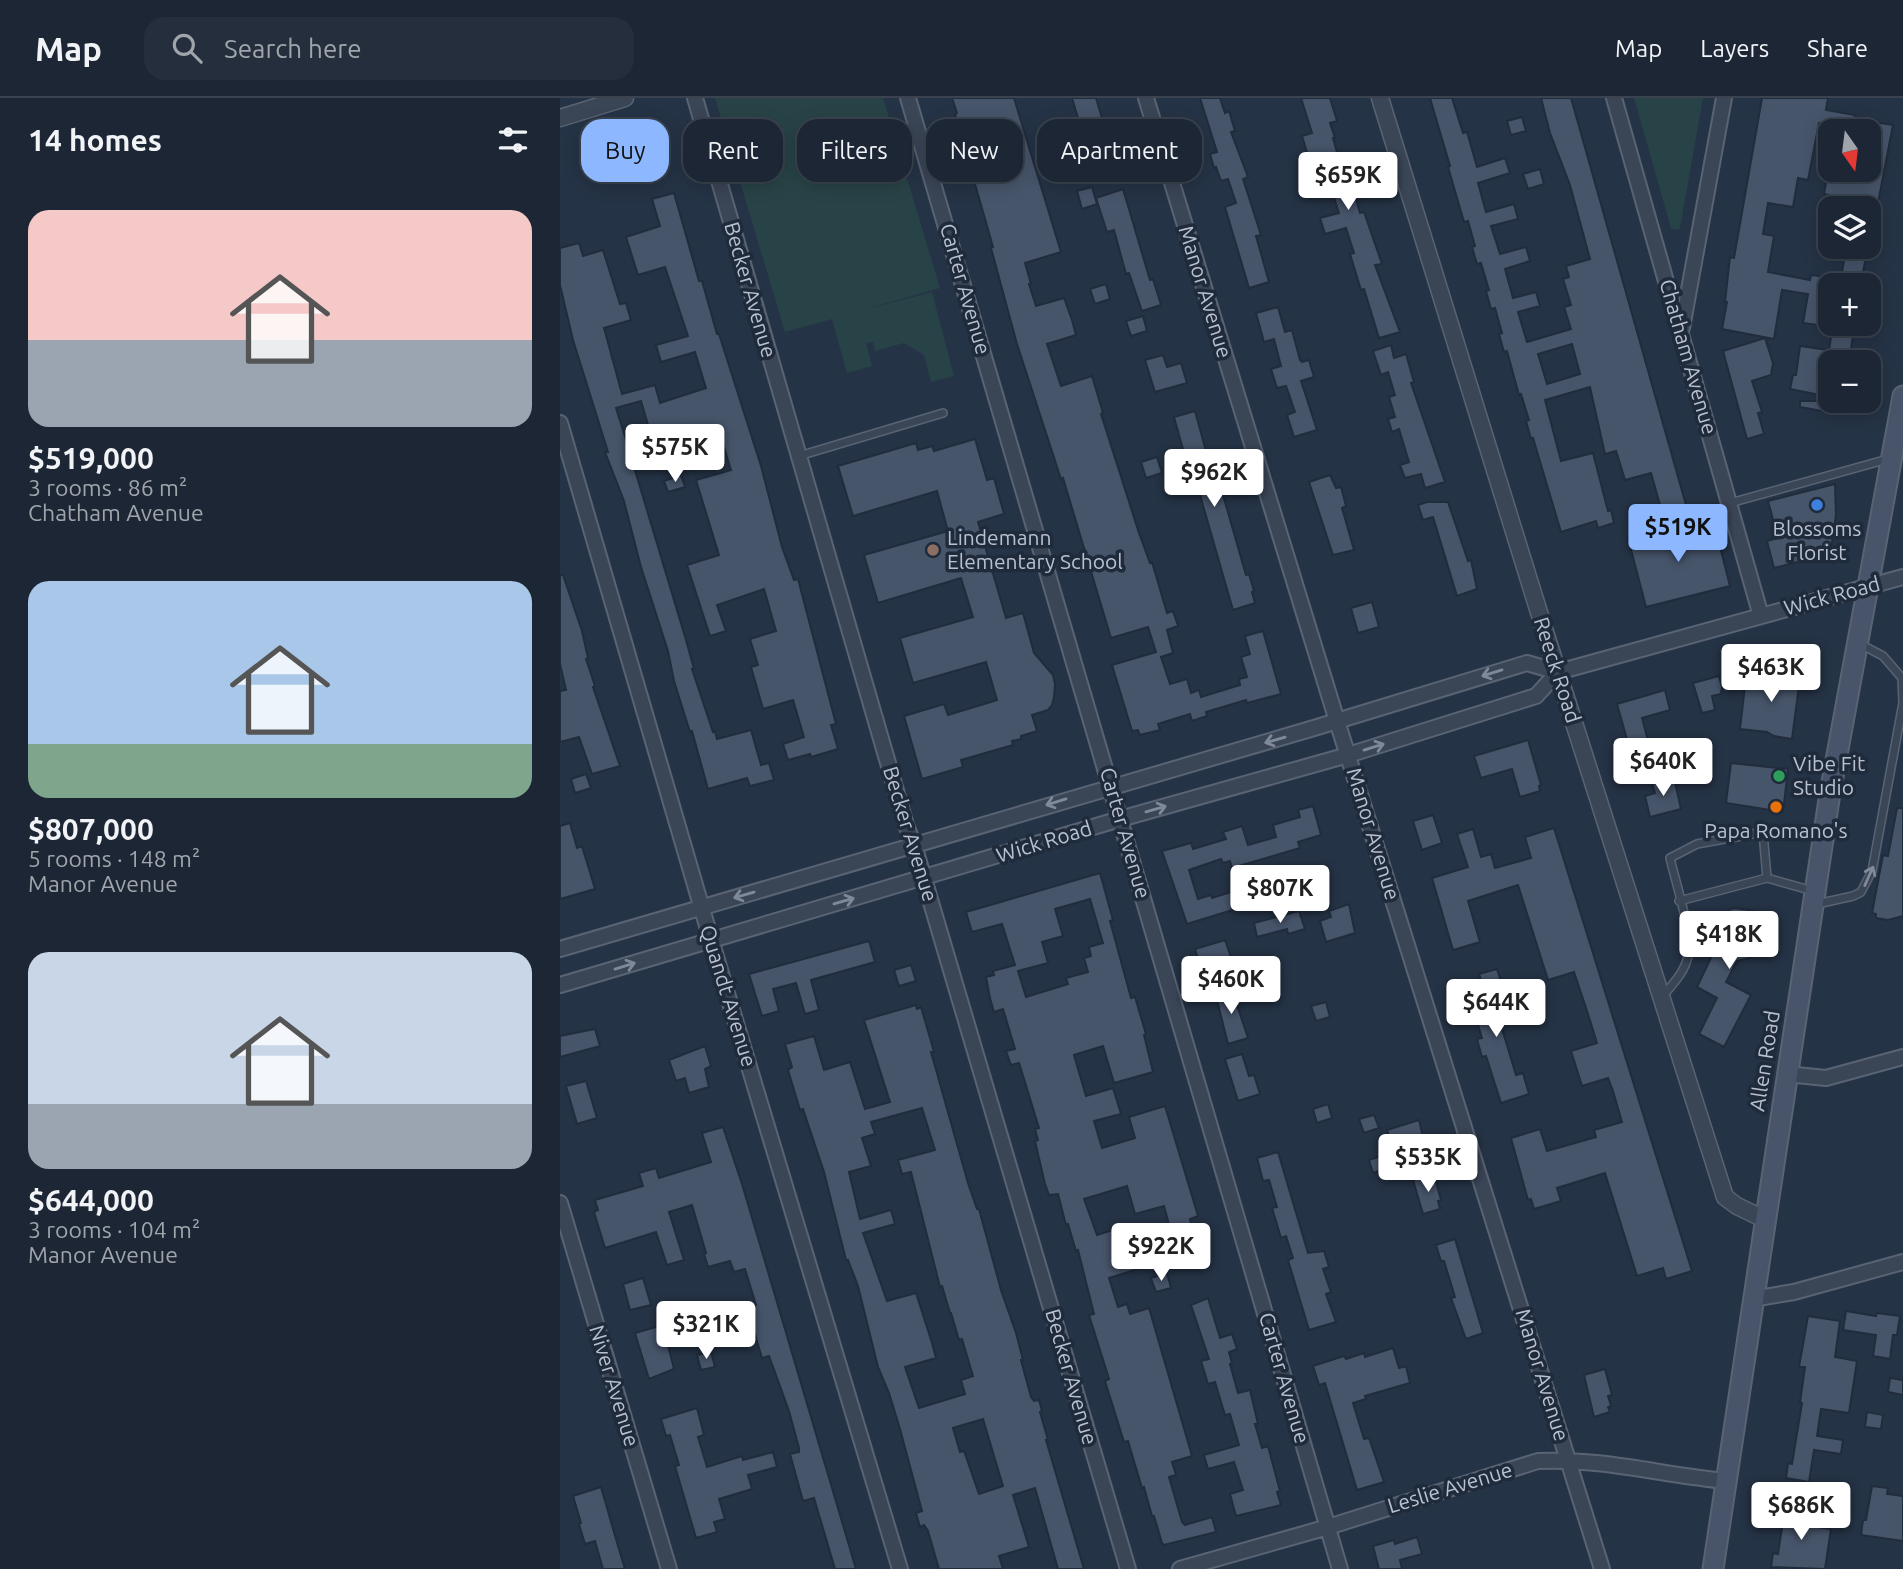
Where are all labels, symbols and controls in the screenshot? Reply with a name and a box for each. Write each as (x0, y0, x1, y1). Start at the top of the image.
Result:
search box (144, 17, 634, 80)
icon: search (168, 29, 206, 67)
text: Map (35, 30, 102, 67)
text: Search here (224, 34, 362, 63)
text: Map (1615, 35, 1662, 62)
text: Layers (1700, 35, 1769, 62)
text: Share (1807, 35, 1868, 62)
chip: Buy (581, 119, 669, 182)
chip: Rent (683, 119, 783, 182)
chip: Filters (797, 119, 912, 182)
chip: New (926, 119, 1023, 182)
chip: Apartment (1037, 119, 1202, 182)
north arrow (1818, 119, 1881, 182)
map controls (1818, 119, 1881, 413)
icon: filters (494, 121, 532, 159)
text: 14 homes (28, 123, 162, 157)
pin: $659K (1299, 152, 1397, 212)
text: $659K (1314, 162, 1382, 187)
button: layers (1818, 196, 1881, 259)
street label: Becker Avenue (720, 219, 782, 360)
street label: Carter Avenue (936, 221, 996, 357)
street label: Manor Avenue (1174, 223, 1237, 361)
icon: home (217, 256, 343, 382)
button: + (1818, 273, 1881, 336)
street label: Chatham Avenue (1655, 276, 1723, 437)
button: − (1818, 350, 1881, 413)
pin: $575K (626, 424, 724, 484)
text: $575K (641, 434, 709, 459)
text: $519,000 (28, 441, 154, 475)
pin: $962K (1165, 450, 1263, 509)
text: $962K (1180, 459, 1248, 484)
text: 3 rooms · 86 m² (28, 475, 187, 500)
marker: Blossoms Florist (1809, 497, 1825, 513)
text: Chatham Avenue (28, 500, 204, 525)
pin: $519K (1629, 504, 1727, 564)
text: $519K (1644, 514, 1712, 539)
place label: Blossoms Florist (1773, 516, 1861, 564)
place label: Lindemann Elementary School (947, 525, 1123, 573)
marker: Lindemann Elementary School (925, 542, 941, 558)
street label: Wick Road (1781, 571, 1882, 619)
street label: Reeck Road (1530, 614, 1586, 726)
icon: home (217, 627, 343, 753)
pin: $463K (1722, 644, 1820, 704)
text: $463K (1737, 654, 1805, 679)
one-way arrow (1482, 668, 1504, 681)
one-way arrow (1264, 734, 1286, 747)
pin: $640K (1614, 738, 1712, 798)
one-way arrow (1363, 739, 1385, 752)
text: $640K (1629, 748, 1697, 773)
place label: Vibe Fit Studio (1793, 751, 1865, 799)
street label: Becker Avenue (879, 763, 943, 904)
street label: Carter Avenue (1096, 765, 1156, 901)
street label: Manor Avenue (1342, 765, 1405, 903)
marker: Vibe Fit Studio (1771, 768, 1787, 784)
one-way arrow (1045, 797, 1067, 810)
marker: Papa Romano's (1768, 799, 1784, 815)
one-way arrow (1144, 802, 1167, 815)
text: $807,000 (28, 812, 154, 846)
street label: Wick Road (993, 815, 1094, 867)
place label: Papa Romano's (1704, 818, 1848, 842)
text: 5 rooms · 148 m² (28, 846, 200, 871)
pin: $807K (1231, 866, 1329, 925)
one-way arrow (1863, 866, 1876, 887)
text: Manor Avenue (28, 871, 178, 896)
text: $807K (1246, 875, 1314, 900)
one-way arrow (733, 889, 755, 902)
one-way arrow (832, 894, 854, 907)
pin: $418K (1680, 912, 1778, 971)
text: $418K (1695, 921, 1763, 946)
street label: Quandt Avenue (696, 922, 762, 1070)
pin: $460K (1182, 956, 1280, 1016)
one-way arrow (614, 958, 636, 971)
text: $460K (1197, 966, 1265, 991)
pin: $644K (1447, 979, 1545, 1039)
text: $644K (1462, 989, 1530, 1014)
icon: home (217, 998, 343, 1124)
street label: Allen Road (1744, 1009, 1784, 1113)
pin: $535K (1379, 1134, 1477, 1194)
text: $535K (1394, 1144, 1462, 1169)
text: $644,000 (28, 1183, 154, 1217)
text: 3 rooms · 104 m² (28, 1217, 200, 1242)
pin: $922K (1112, 1224, 1210, 1283)
text: $922K (1127, 1233, 1195, 1258)
text: Manor Avenue (28, 1242, 178, 1267)
pin: $321K (657, 1302, 755, 1361)
street label: Becker Avenue (1041, 1306, 1103, 1447)
street label: Manor Avenue (1511, 1306, 1574, 1444)
street label: Carter Avenue (1255, 1310, 1315, 1446)
text: $321K (672, 1311, 740, 1336)
street label: Niver Avenue (585, 1322, 645, 1449)
street label: Leslie Avenue (1384, 1457, 1515, 1517)
pin: $686K (1752, 1482, 1850, 1542)
text: $686K (1767, 1492, 1835, 1517)

